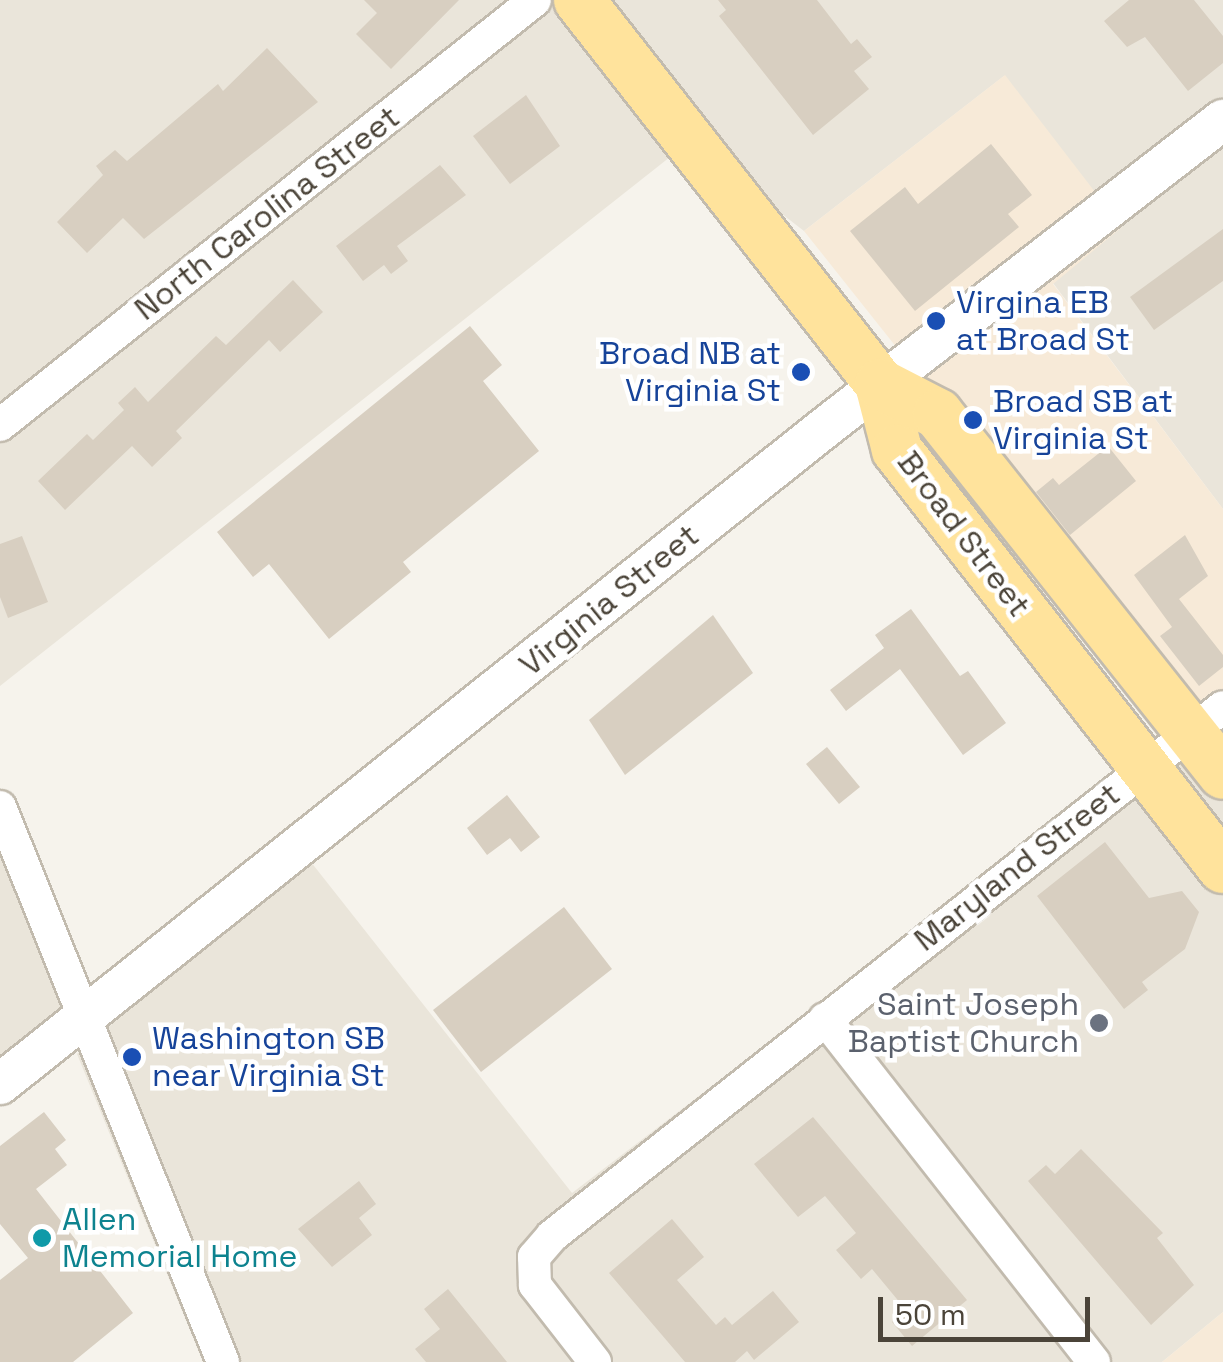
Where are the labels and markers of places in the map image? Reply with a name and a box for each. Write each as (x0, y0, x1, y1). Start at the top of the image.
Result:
place label: Virgina EB at Broad St (956, 284, 1130, 359)
marker: Virgina EB at Broad St (925, 310, 947, 332)
place label: Broad NB at Virginia St (599, 335, 781, 410)
marker: Broad NB at Virginia St (790, 361, 812, 383)
place label: Broad SB at Virginia St (993, 383, 1173, 458)
marker: Broad SB at Virginia St (962, 409, 984, 431)
place label: Saint Joseph Baptist Church (848, 986, 1079, 1061)
marker: Saint Joseph Baptist Church (1088, 1012, 1110, 1034)
place label: Washington SB near Virginia St (152, 1020, 385, 1095)
marker: Washington SB near Virginia St (121, 1046, 143, 1068)
place label: Allen Memorial Home (62, 1201, 298, 1276)
marker: Allen Memorial Home (31, 1227, 53, 1249)

